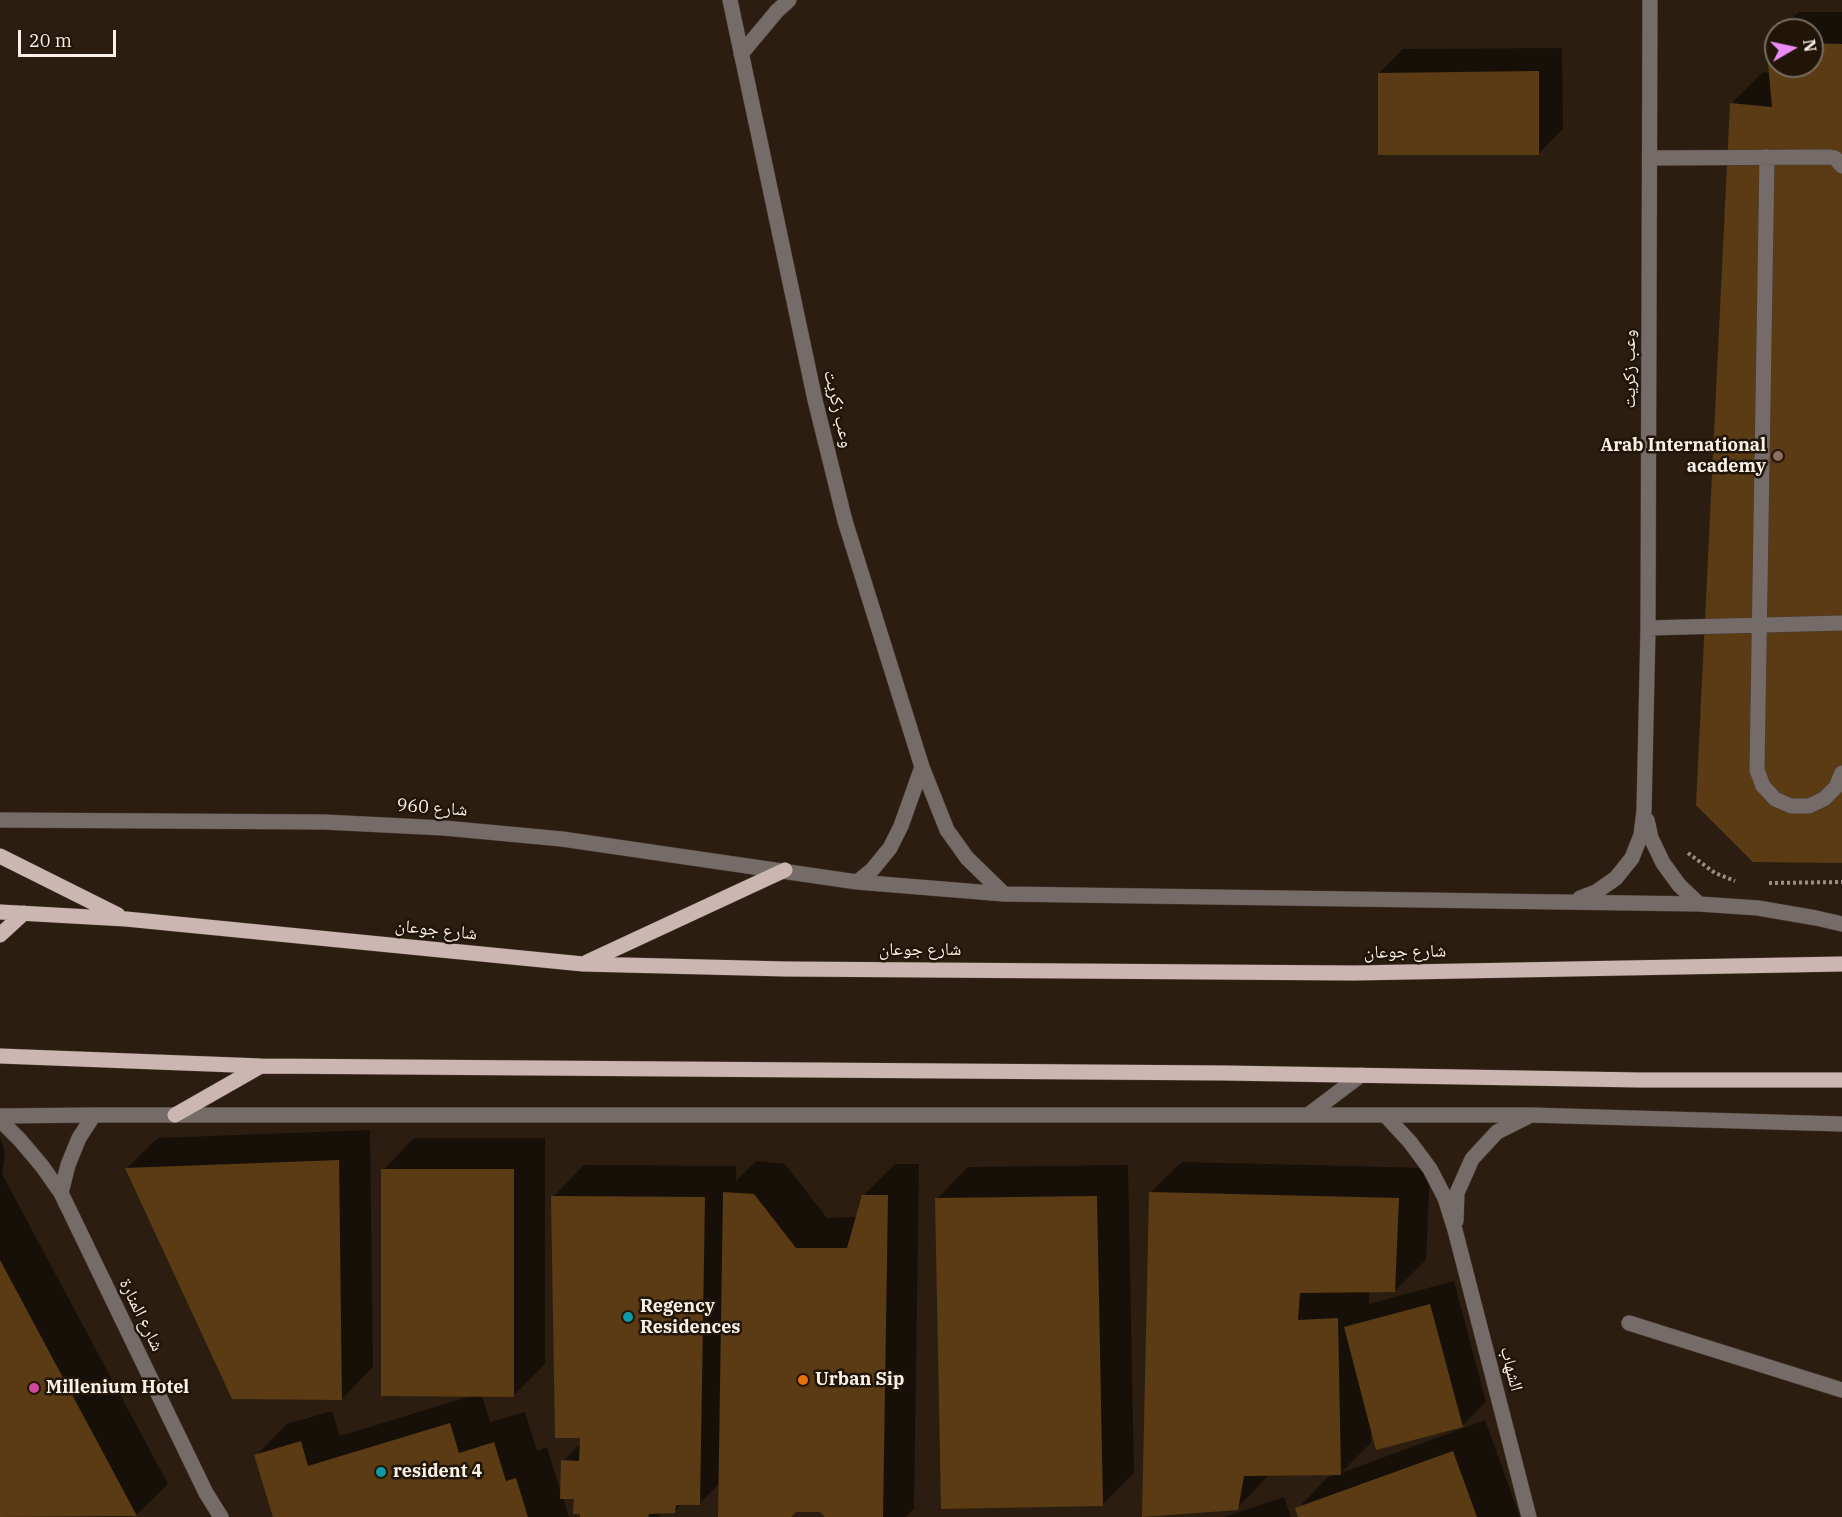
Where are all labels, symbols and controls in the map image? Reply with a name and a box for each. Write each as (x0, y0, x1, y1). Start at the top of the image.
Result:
scale bar (21, 18, 118, 56)
north arrow (1764, 18, 1824, 78)
text: 20 m (29, 29, 72, 52)
text: N (1799, 38, 1821, 53)
street label: وعب زكريت (1619, 330, 1641, 408)
street label: وعب زكريت (819, 368, 857, 450)
place label: Arab International academy (1601, 435, 1766, 478)
marker: Arab International academy (1771, 449, 1785, 463)
street label: شارع 960 (396, 795, 468, 821)
street label: شارع جوعان (394, 915, 478, 945)
street label: شارع جوعان (879, 939, 961, 961)
street label: شارع جوعان (1364, 940, 1446, 964)
street label: شارع المنارة (114, 1275, 168, 1355)
place label: Regency Residences (640, 1296, 740, 1338)
marker: Regency Residences (621, 1310, 635, 1324)
street label: الشهاب (1495, 1344, 1527, 1394)
place label: Urban Sip (815, 1369, 904, 1391)
marker: Urban Sip (796, 1373, 810, 1387)
place label: Millenium Hotel (46, 1377, 189, 1399)
marker: Millenium Hotel (27, 1381, 41, 1395)
place label: resident 4 (393, 1461, 482, 1483)
marker: resident 4 (374, 1465, 388, 1479)

